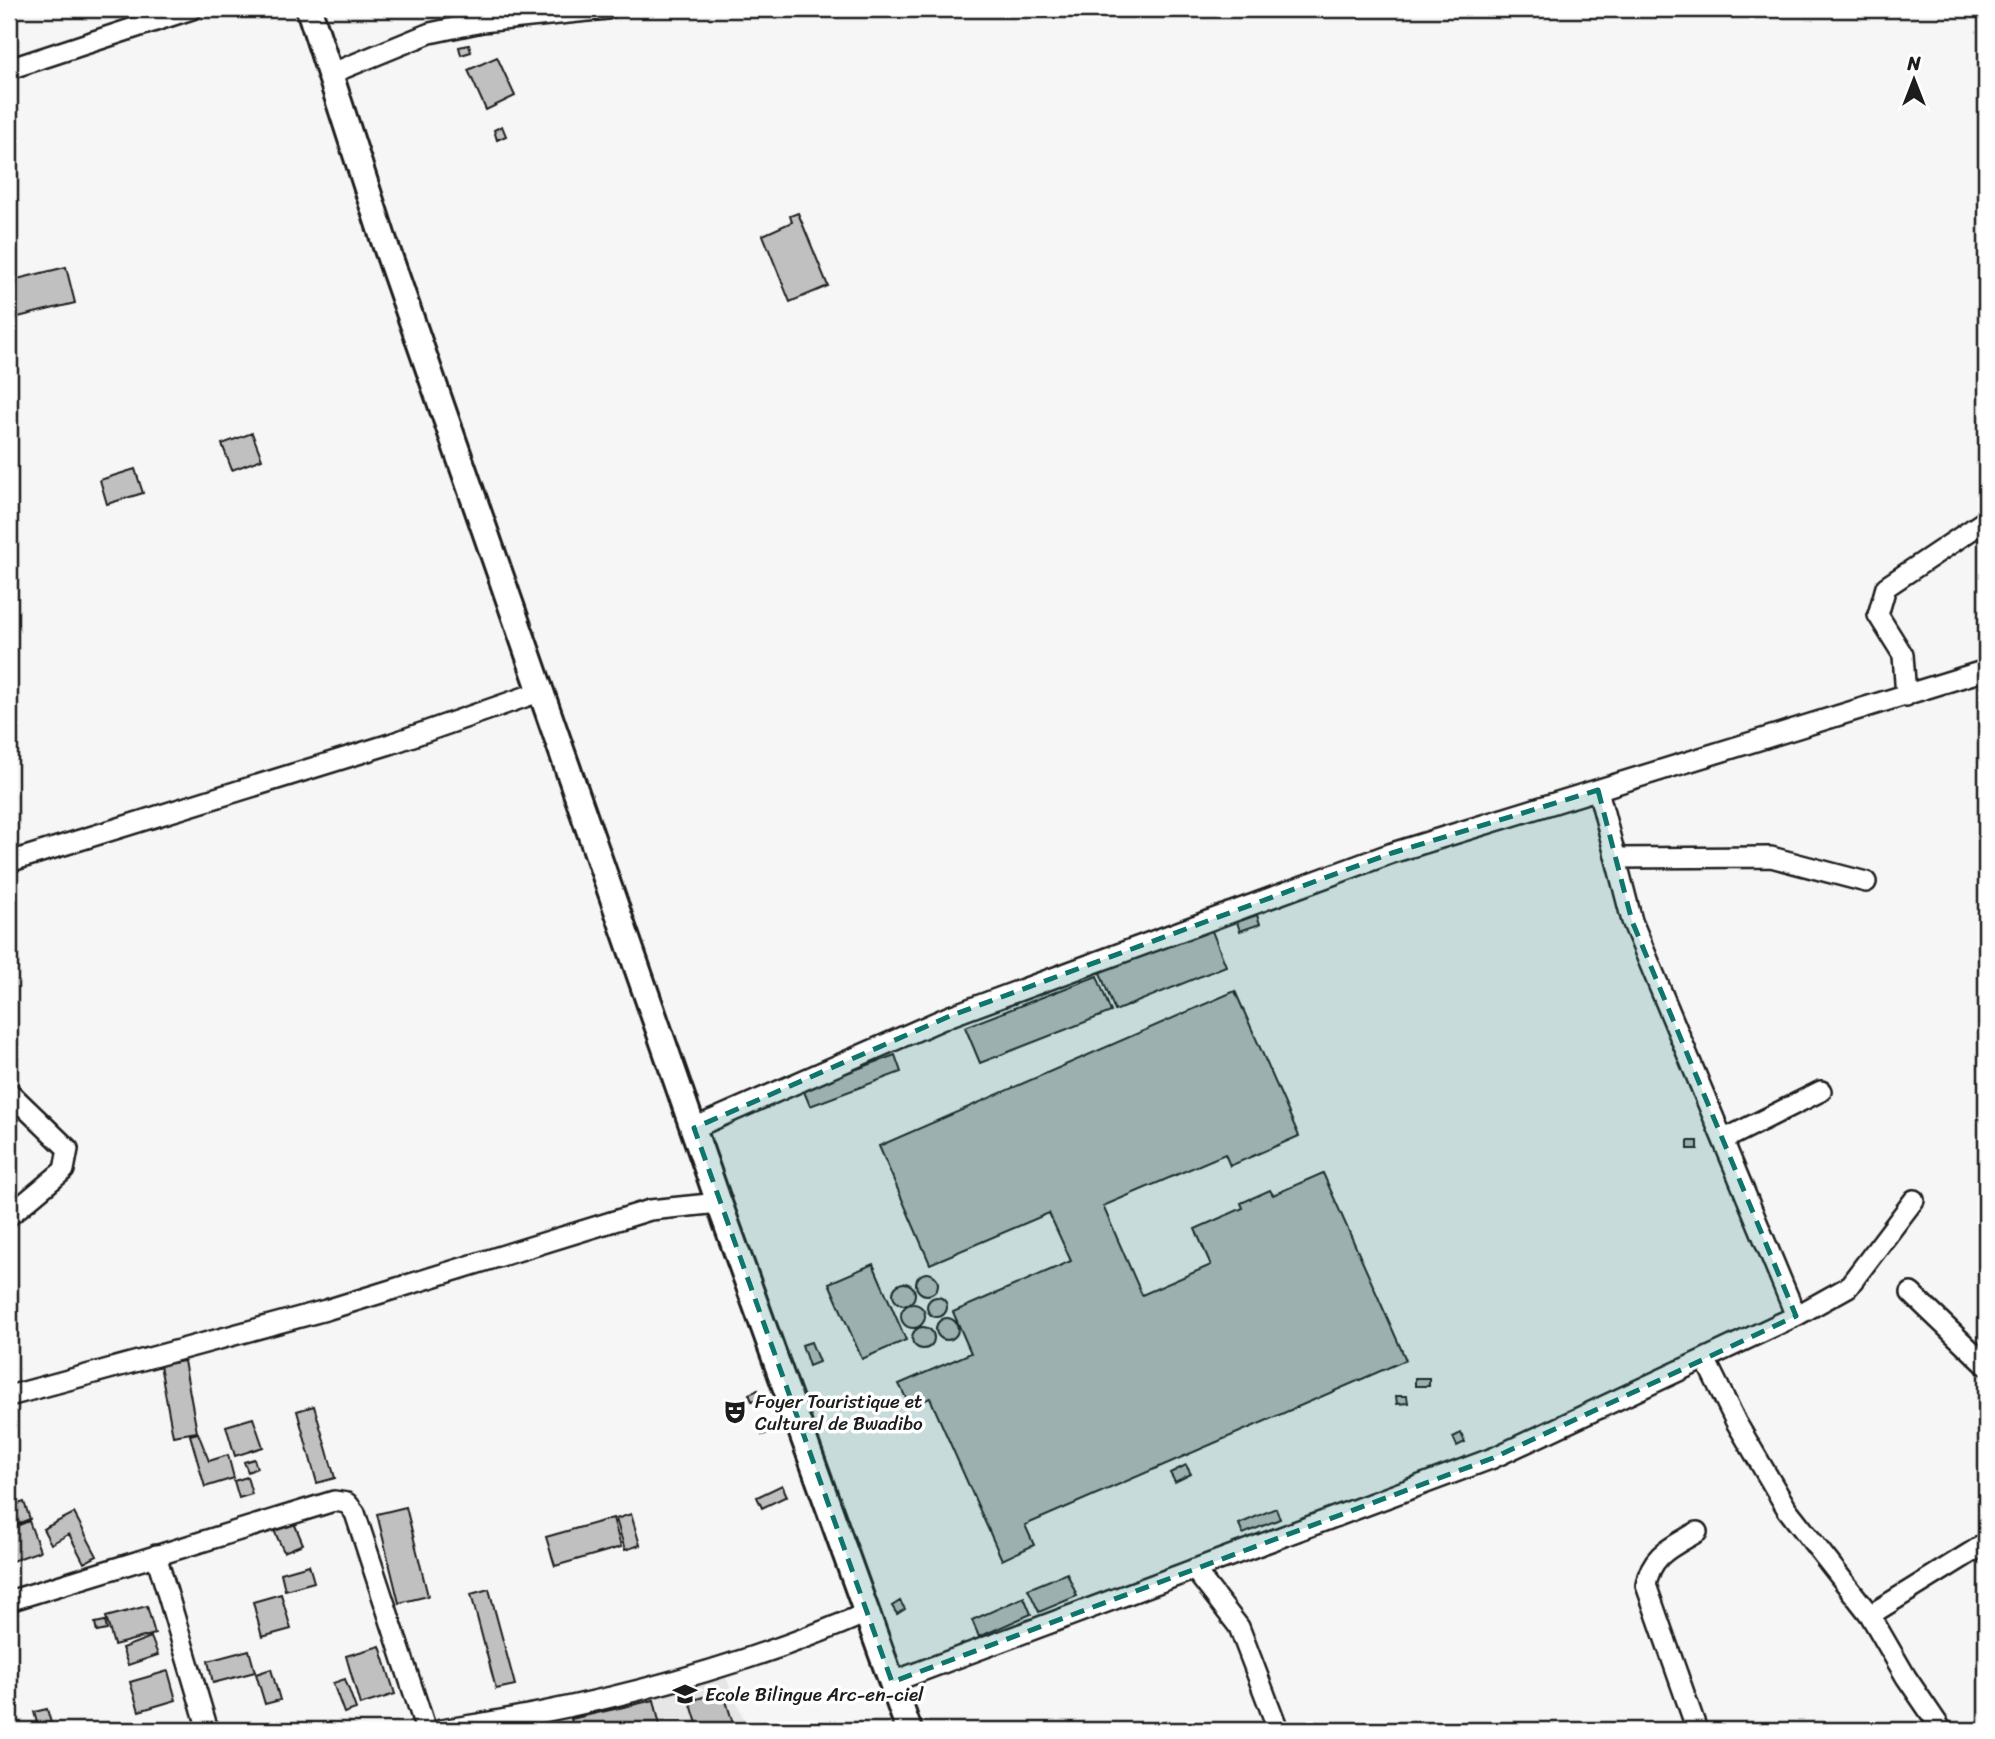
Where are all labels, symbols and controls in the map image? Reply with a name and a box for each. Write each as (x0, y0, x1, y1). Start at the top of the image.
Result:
north arrow (1880, 46, 1950, 116)
text: N (1906, 47, 1921, 80)
place label: Foyer Touristique et Culturel de Bwadibo (755, 1385, 923, 1440)
theatre icon: Foyer Touristique et Culturel de Bwadibo (721, 1398, 749, 1426)
place label: Ecole Bilingue Arc-en-ciel (705, 1678, 924, 1711)
school or university icon: Ecole Bilingue Arc-en-ciel (671, 1680, 699, 1708)

